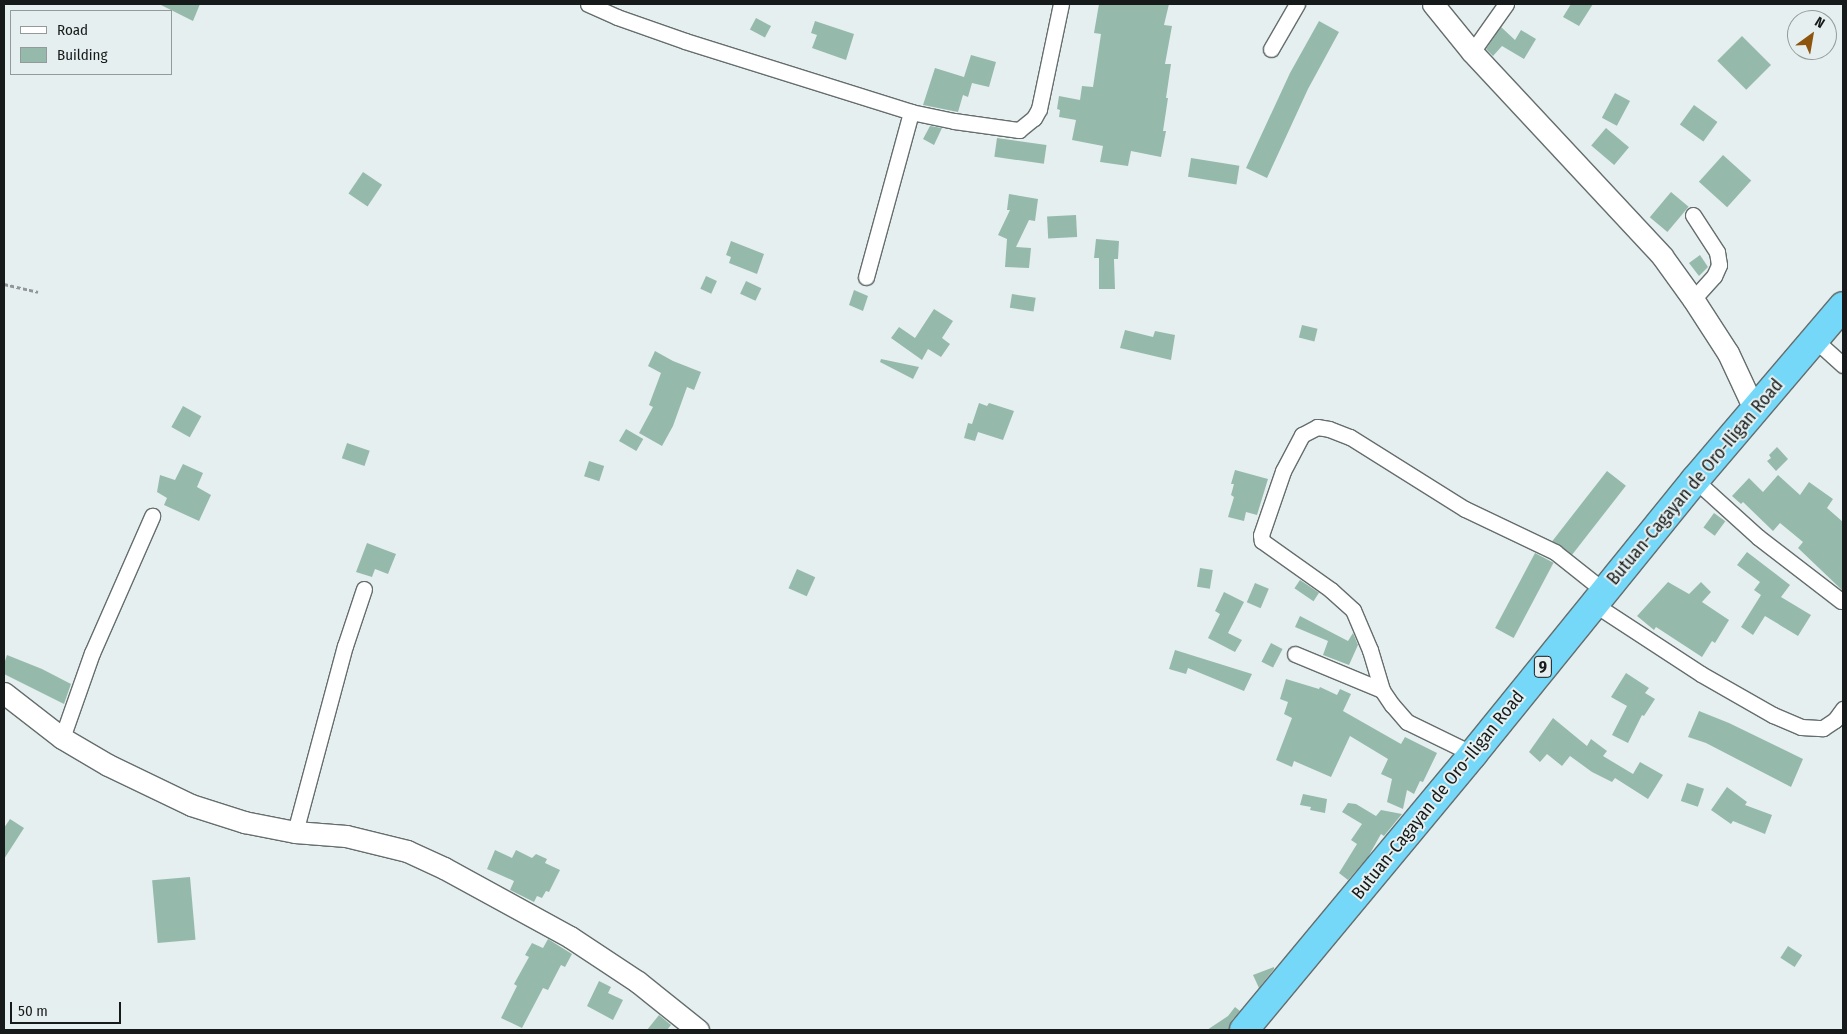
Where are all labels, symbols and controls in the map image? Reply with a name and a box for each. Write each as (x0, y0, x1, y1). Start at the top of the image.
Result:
legend (10, 10, 172, 75)
north arrow (1787, 10, 1837, 60)
text: N (1812, 13, 1828, 32)
text: Road (57, 21, 88, 39)
text: Building (57, 46, 108, 64)
street label: Butuan-Cagayan de Oro-Iligan Road (1603, 375, 1787, 589)
road number: 9 (1533, 654, 1553, 680)
street label: Butuan-Cagayan de Oro-Iligan Road (1347, 686, 1529, 904)
scale bar (12, 992, 124, 1024)
text: 50 m (18, 1002, 48, 1020)

